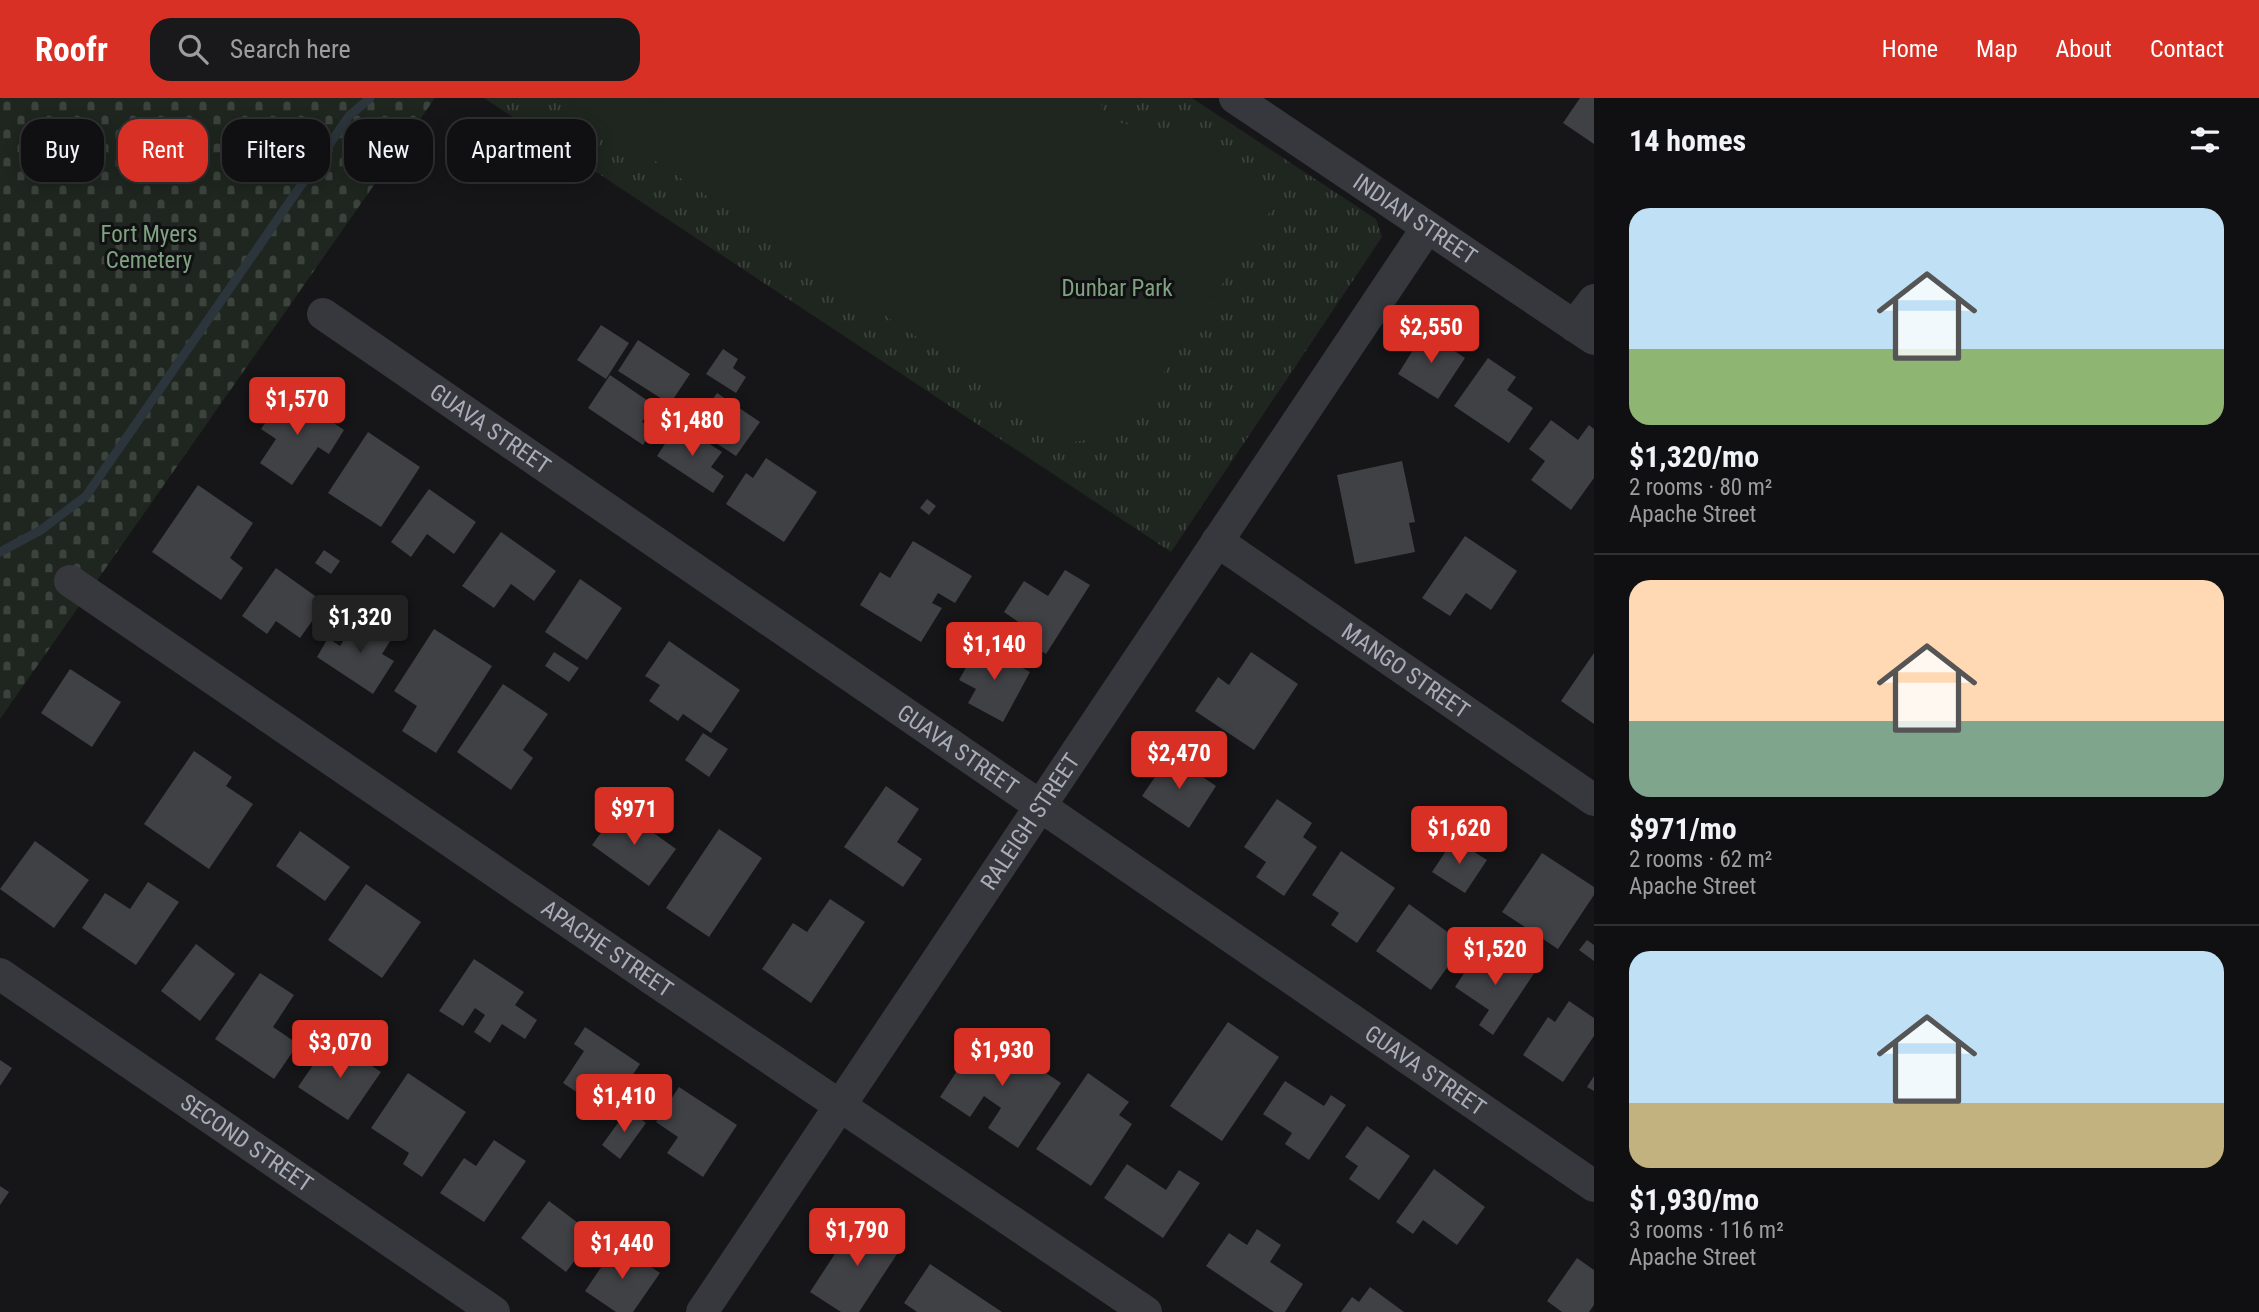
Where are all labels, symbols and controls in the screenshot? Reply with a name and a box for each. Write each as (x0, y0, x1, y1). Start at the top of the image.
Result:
search box (150, 18, 640, 81)
text: Roofr (35, 30, 108, 69)
icon: search (174, 30, 212, 68)
text: Search here (230, 34, 351, 64)
text: Home (1882, 35, 1938, 63)
text: Map (1976, 35, 2018, 63)
text: About (2056, 35, 2112, 63)
text: Contact (2150, 35, 2224, 63)
chip: Buy (21, 119, 104, 182)
chip: Rent (118, 119, 208, 182)
chip: Filters (222, 119, 330, 182)
chip: New (344, 119, 433, 182)
chip: Apartment (447, 119, 596, 182)
icon: filters (2186, 121, 2224, 159)
text: 14 homes (1629, 123, 1746, 158)
street label: INDIAN STREET (1348, 168, 1482, 270)
park label: Fort Myers Cemetery (100, 221, 198, 274)
icon: home (1864, 253, 1990, 379)
park label: Dunbar Park (1061, 275, 1173, 302)
pin: $2,550 (1374, 306, 1488, 365)
text: $2,550 (1399, 314, 1463, 341)
pin: $1,570 (240, 378, 354, 437)
street label: GUAVA STREET (425, 378, 556, 480)
text: $1,570 (265, 386, 329, 413)
pin: $1,480 (635, 398, 749, 458)
text: $1,480 (660, 407, 724, 434)
text: $1,320/mo (1629, 439, 1759, 474)
text: 2 rooms · 80 m² (1629, 474, 1772, 501)
text: Apache Street (1629, 501, 1756, 528)
pin: $1,320 (303, 596, 417, 655)
text: $1,320 (328, 604, 392, 631)
street label: MANGO STREET (1337, 617, 1475, 724)
pin: $1,140 (937, 622, 1051, 682)
icon: home (1864, 625, 1990, 751)
text: $1,140 (962, 631, 1026, 658)
street label: GUAVA STREET (892, 699, 1023, 800)
pin: $2,470 (1122, 732, 1236, 791)
text: $2,470 (1147, 740, 1211, 767)
street label: RALEIGH STREET (975, 748, 1085, 895)
pin: $971 (593, 788, 675, 847)
text: $971 (611, 796, 657, 823)
pin: $1,620 (1402, 806, 1516, 866)
text: $971/mo (1629, 811, 1737, 846)
text: $1,620 (1427, 815, 1491, 842)
text: 2 rooms · 62 m² (1629, 846, 1772, 873)
text: Apache Street (1629, 873, 1756, 900)
street label: APACHE STREET (537, 894, 678, 1003)
pin: $1,520 (1438, 928, 1552, 987)
text: $1,520 (1463, 936, 1527, 963)
icon: home (1864, 996, 1990, 1122)
pin: $3,070 (283, 1020, 397, 1080)
street label: GUAVA STREET (1360, 1020, 1491, 1121)
pin: $1,930 (945, 1028, 1059, 1088)
text: $3,070 (308, 1029, 372, 1056)
text: $1,930 (970, 1037, 1034, 1064)
pin: $1,410 (567, 1074, 681, 1134)
text: $1,410 (592, 1083, 656, 1110)
street label: SECOND STREET (176, 1088, 318, 1198)
text: $1,930/mo (1629, 1182, 1759, 1217)
pin: $1,790 (800, 1208, 914, 1268)
text: $1,790 (825, 1217, 889, 1244)
text: 3 rooms · 116 m² (1629, 1217, 1784, 1244)
pin: $1,440 (565, 1222, 679, 1281)
text: $1,440 (590, 1230, 654, 1257)
text: Apache Street (1629, 1244, 1756, 1271)

